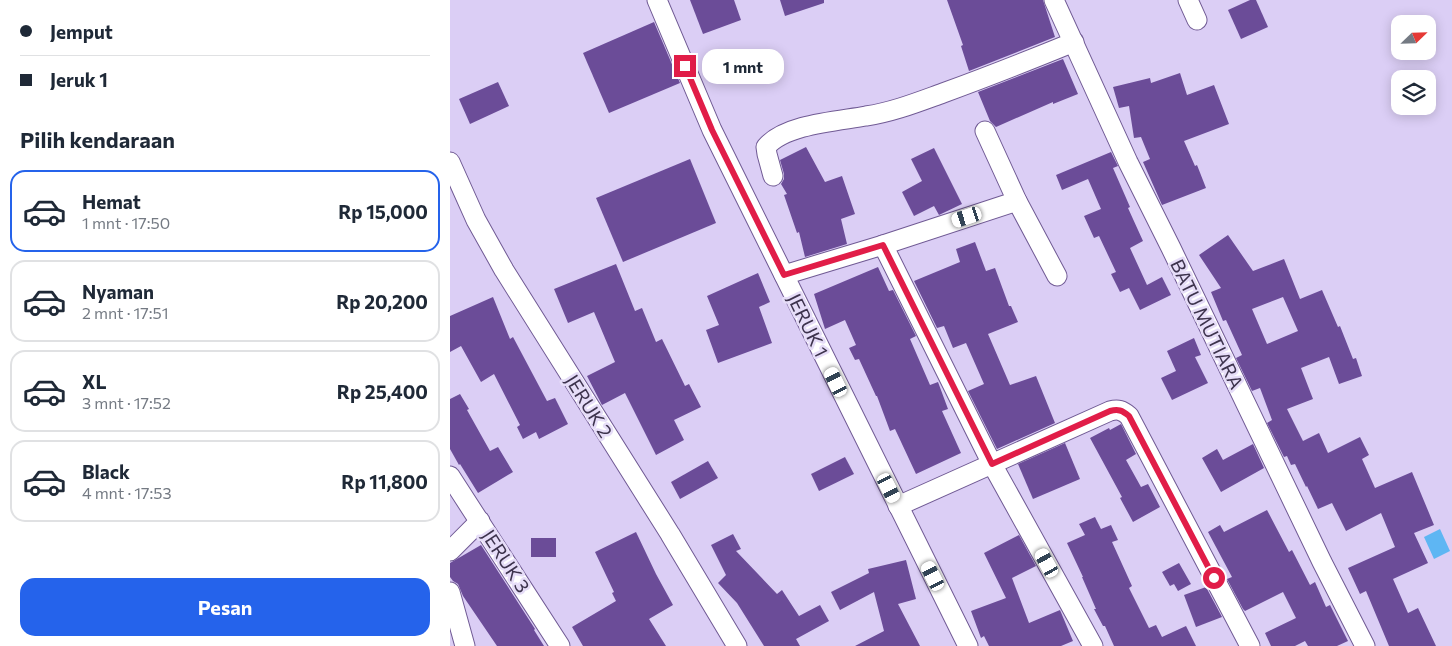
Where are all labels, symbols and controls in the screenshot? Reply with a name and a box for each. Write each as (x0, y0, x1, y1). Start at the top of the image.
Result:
north arrow (1391, 15, 1436, 60)
map controls (1391, 15, 1436, 115)
text: Jemput (50, 20, 113, 43)
callout: 1 mnt (702, 48, 785, 84)
route end (674, 55, 696, 77)
text: 1 mnt (723, 57, 763, 76)
text: Jeruk 1 (50, 68, 108, 91)
button: layers (1391, 70, 1436, 115)
text: Pilih kendaraan (20, 126, 175, 153)
icon: car (22, 189, 67, 234)
text: Hemat (82, 190, 141, 213)
text: Rp 15,000 (338, 200, 428, 223)
car (950, 205, 983, 229)
text: 1 mnt · 17:50 (82, 213, 170, 232)
street label: BATU MUTIARA (1166, 255, 1249, 392)
icon: car (22, 279, 67, 324)
text: Nyaman (82, 280, 154, 303)
street label: JERUK 1 (783, 289, 834, 360)
text: Rp 20,200 (336, 290, 428, 313)
text: 2 mnt · 17:51 (82, 303, 169, 322)
car (822, 365, 849, 399)
icon: car (22, 369, 67, 414)
text: XL (82, 370, 107, 393)
street label: JERUK 2 (561, 370, 618, 441)
text: Rp 25,400 (337, 380, 428, 403)
text: 3 mnt · 17:52 (82, 393, 171, 412)
icon: car (22, 459, 67, 504)
text: Black (82, 460, 130, 483)
text: Rp 11,800 (341, 470, 428, 493)
car (875, 471, 902, 505)
text: 4 mnt · 17:53 (82, 483, 172, 502)
street label: JERUK 3 (478, 525, 535, 596)
car (1033, 546, 1060, 580)
car (919, 559, 946, 593)
route start (1203, 567, 1225, 589)
button: Pesan (20, 578, 430, 636)

